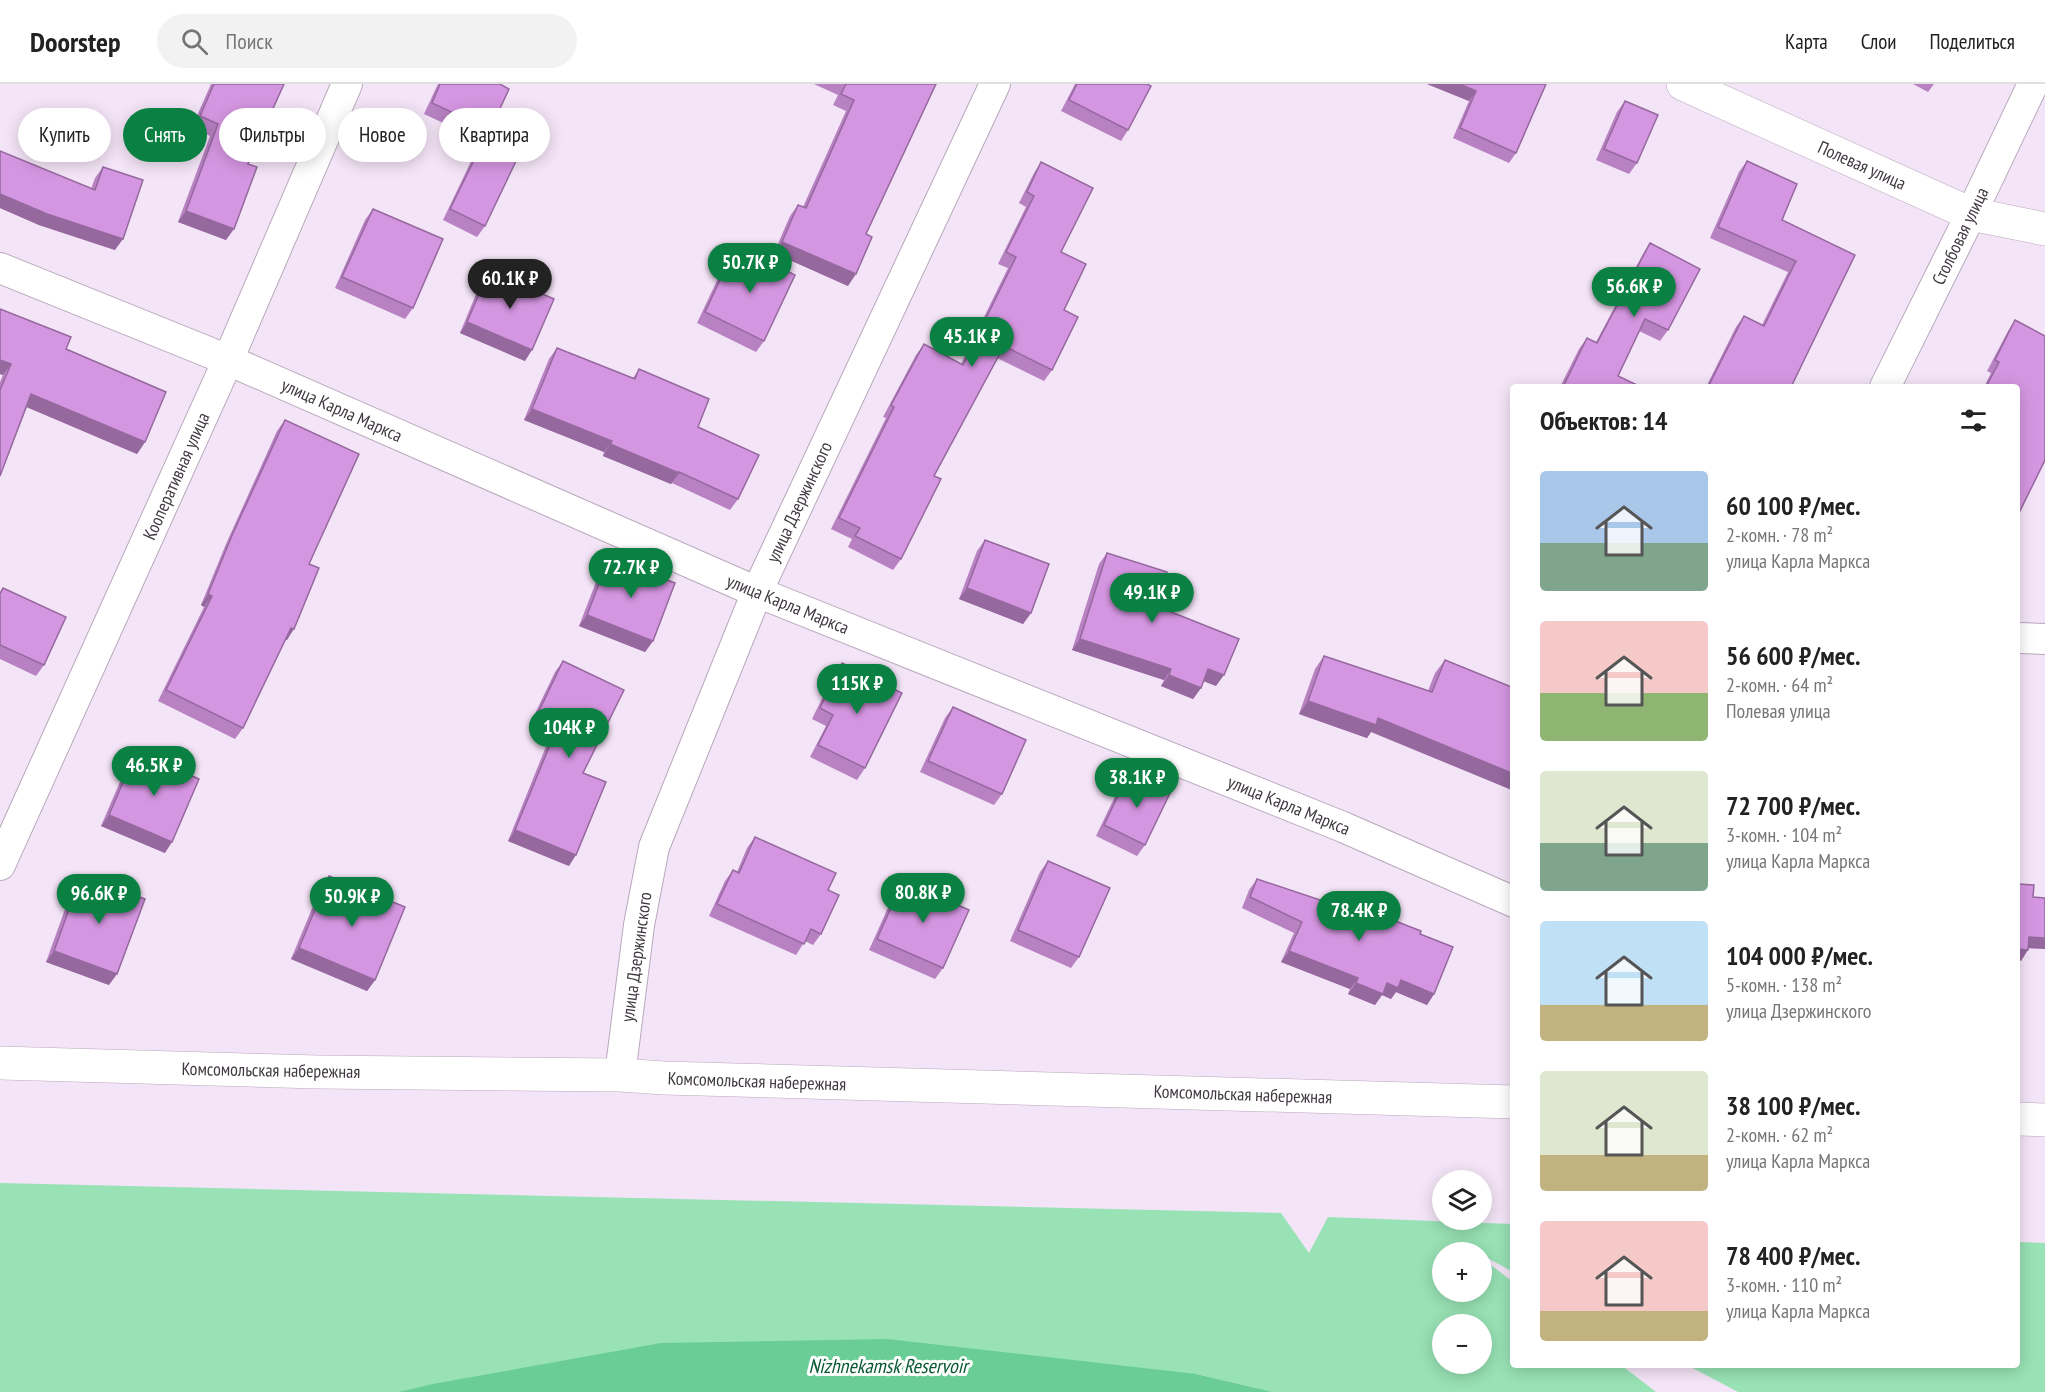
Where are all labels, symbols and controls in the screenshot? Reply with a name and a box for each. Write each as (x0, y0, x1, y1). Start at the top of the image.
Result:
search box (157, 14, 577, 68)
text: Doorstep (30, 23, 121, 60)
icon: search (178, 25, 211, 58)
text: Поиск (226, 27, 273, 55)
text: Карта (1785, 28, 1828, 55)
text: Слои (1861, 28, 1896, 55)
text: Поделиться (1929, 28, 2015, 55)
chip: Купить (18, 108, 111, 162)
chip: Снять (123, 108, 207, 162)
chip: Фильтры (219, 108, 326, 162)
chip: Новое (338, 108, 427, 162)
chip: Квартира (439, 108, 550, 162)
street label: Полевая улица (1814, 135, 1910, 195)
street label: Столбовая улица (1927, 184, 1993, 288)
pin: 50.7K ₽ (695, 243, 805, 294)
text: 50.7K ₽ (722, 249, 778, 275)
pin: 60.1K ₽ (455, 259, 565, 310)
text: 60.1K ₽ (482, 265, 538, 291)
pin: 56.6K ₽ (1579, 267, 1689, 318)
text: 56.6K ₽ (1606, 273, 1662, 299)
pin: 45.1K ₽ (917, 317, 1027, 368)
text: 45.1K ₽ (944, 323, 1000, 349)
street label: улица Карла Маркса (278, 373, 406, 447)
text: Объектов: 14 (1540, 404, 1667, 437)
icon: filters (1957, 404, 1990, 437)
street label: Кооперативная улица (138, 409, 214, 543)
street label: улица Дзержинского (761, 438, 837, 566)
text: 60 100 ₽/мес. (1726, 489, 1860, 522)
icon: home (1588, 495, 1660, 567)
text: 2-комн. · 78 m² (1726, 522, 1833, 548)
pin: 72.7K ₽ (576, 548, 686, 599)
text: улица Карла Маркса (1726, 548, 1870, 574)
text: 72.7K ₽ (603, 554, 659, 580)
street label: улица Карла Маркса (723, 569, 853, 639)
pin: 49.1K ₽ (1097, 573, 1207, 624)
text: 49.1K ₽ (1124, 579, 1180, 605)
text: 56 600 ₽/мес. (1726, 639, 1860, 672)
icon: home (1588, 645, 1660, 717)
pin: 115K ₽ (808, 664, 906, 715)
text: 115K ₽ (831, 670, 883, 696)
text: 2-комн. · 64 m² (1726, 672, 1833, 698)
text: Полевая улица (1726, 698, 1831, 724)
pin: 104K ₽ (520, 708, 618, 759)
text: 104K ₽ (543, 714, 595, 740)
pin: 46.5K ₽ (99, 746, 209, 797)
text: 46.5K ₽ (126, 752, 182, 778)
pin: 38.1K ₽ (1082, 758, 1192, 809)
text: 38.1K ₽ (1109, 764, 1165, 790)
street label: улица Карла Маркса (1224, 770, 1354, 840)
text: 72 700 ₽/мес. (1726, 789, 1860, 822)
icon: home (1588, 795, 1660, 867)
text: 3-комн. · 104 m² (1726, 822, 1842, 848)
text: улица Карла Маркса (1726, 848, 1870, 874)
pin: 80.8K ₽ (868, 873, 978, 924)
pin: 96.6K ₽ (44, 874, 154, 925)
pin: 50.9K ₽ (297, 877, 407, 928)
text: 80.8K ₽ (895, 879, 951, 905)
text: 96.6K ₽ (71, 880, 127, 906)
text: 50.9K ₽ (324, 883, 380, 909)
street label: улица Дзержинского (616, 890, 657, 1023)
pin: 78.4K ₽ (1304, 891, 1414, 942)
text: 78.4K ₽ (1331, 897, 1387, 923)
text: 104 000 ₽/мес. (1726, 939, 1873, 972)
icon: home (1588, 945, 1660, 1017)
text: 5-комн. · 138 m² (1726, 972, 1842, 998)
text: улица Дзержинского (1726, 998, 1871, 1024)
street label: Комсомольская набережная (182, 1057, 361, 1083)
street label: Комсомольская набережная (667, 1066, 847, 1096)
street label: Комсомольская набережная (1153, 1079, 1333, 1109)
text: 38 100 ₽/мес. (1726, 1089, 1860, 1122)
icon: home (1588, 1095, 1660, 1167)
text: 2-комн. · 62 m² (1726, 1122, 1833, 1148)
text: улица Карла Маркса (1726, 1148, 1870, 1174)
map controls (1432, 1170, 1492, 1374)
button: layers (1432, 1170, 1492, 1230)
text: 78 400 ₽/мес. (1726, 1239, 1860, 1272)
button: + (1432, 1242, 1492, 1302)
icon: home (1588, 1245, 1660, 1317)
text: 3-комн. · 110 m² (1726, 1272, 1842, 1298)
text: улица Карла Маркса (1726, 1298, 1870, 1324)
button: − (1432, 1314, 1492, 1374)
water label: Nizhnekamsk Reservoir (809, 1353, 970, 1379)

